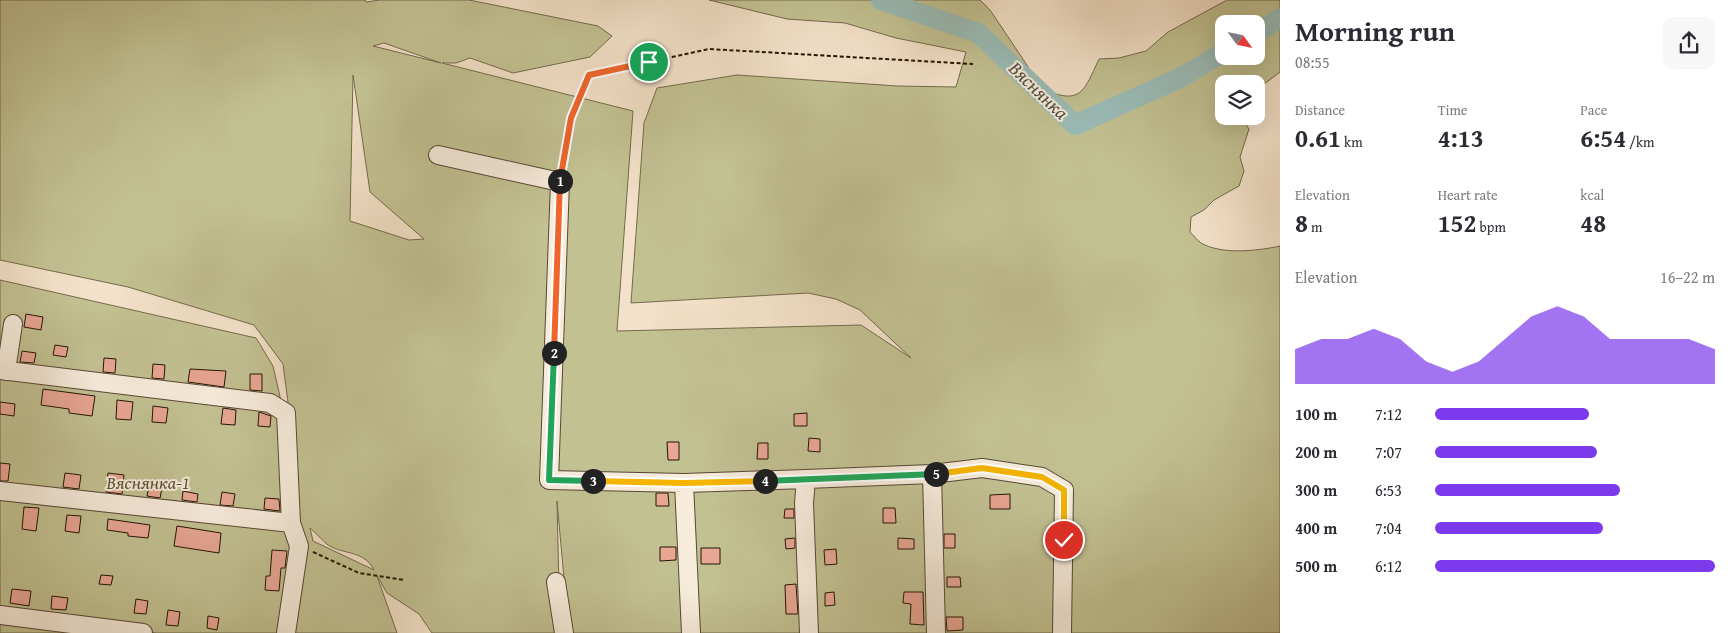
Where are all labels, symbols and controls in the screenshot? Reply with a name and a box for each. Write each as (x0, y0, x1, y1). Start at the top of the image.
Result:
text: Morning run (1295, 10, 1455, 51)
north arrow (1215, 15, 1265, 65)
map controls (1215, 15, 1265, 125)
button: share (1663, 17, 1715, 69)
pin (628, 41, 670, 83)
icon: arrive (635, 48, 663, 76)
text: 08:55 (1295, 50, 1330, 74)
water label: Вяснянка (1002, 54, 1075, 126)
button: layers (1215, 75, 1265, 125)
text: Distance (1295, 100, 1345, 120)
text: Time (1438, 100, 1467, 120)
text: Pace (1580, 100, 1607, 120)
text: 0.61 (1295, 120, 1341, 156)
text: 4:13 (1438, 120, 1484, 156)
text: 6:54 (1580, 120, 1626, 156)
text: km (1341, 132, 1363, 152)
text: /km (1626, 132, 1655, 152)
pin: 1 (548, 168, 572, 194)
text: 1 (557, 171, 564, 191)
text: Elevation (1295, 185, 1350, 205)
text: Heart rate (1438, 185, 1498, 205)
text: kcal (1580, 185, 1604, 205)
text: 8 (1295, 205, 1308, 241)
text: 152 (1438, 205, 1477, 241)
text: 48 (1580, 205, 1606, 241)
text: m (1308, 217, 1322, 237)
text: bpm (1477, 217, 1506, 237)
text: Elevation (1295, 265, 1358, 289)
text: 16–22 m (1660, 265, 1715, 289)
pin: 2 (542, 340, 566, 366)
text: 2 (551, 343, 558, 363)
text: 100 m (1295, 402, 1337, 426)
text: 7:12 (1375, 402, 1402, 426)
text: 200 m (1295, 440, 1337, 464)
text: 7:07 (1375, 440, 1402, 464)
pin: 5 (924, 462, 948, 486)
text: 5 (933, 464, 940, 484)
pin: 3 (580, 468, 606, 494)
pin: 4 (752, 468, 778, 494)
park label: Вяснянка-1 (106, 469, 189, 496)
text: 3 (590, 471, 597, 491)
text: 4 (762, 471, 769, 491)
text: 300 m (1295, 478, 1337, 502)
text: 6:53 (1375, 478, 1402, 502)
text: 400 m (1295, 516, 1337, 540)
text: 7:04 (1375, 516, 1402, 540)
pin (1043, 519, 1085, 561)
icon: check (1050, 526, 1078, 554)
text: 500 m (1295, 554, 1337, 578)
text: 6:12 (1375, 554, 1402, 578)

